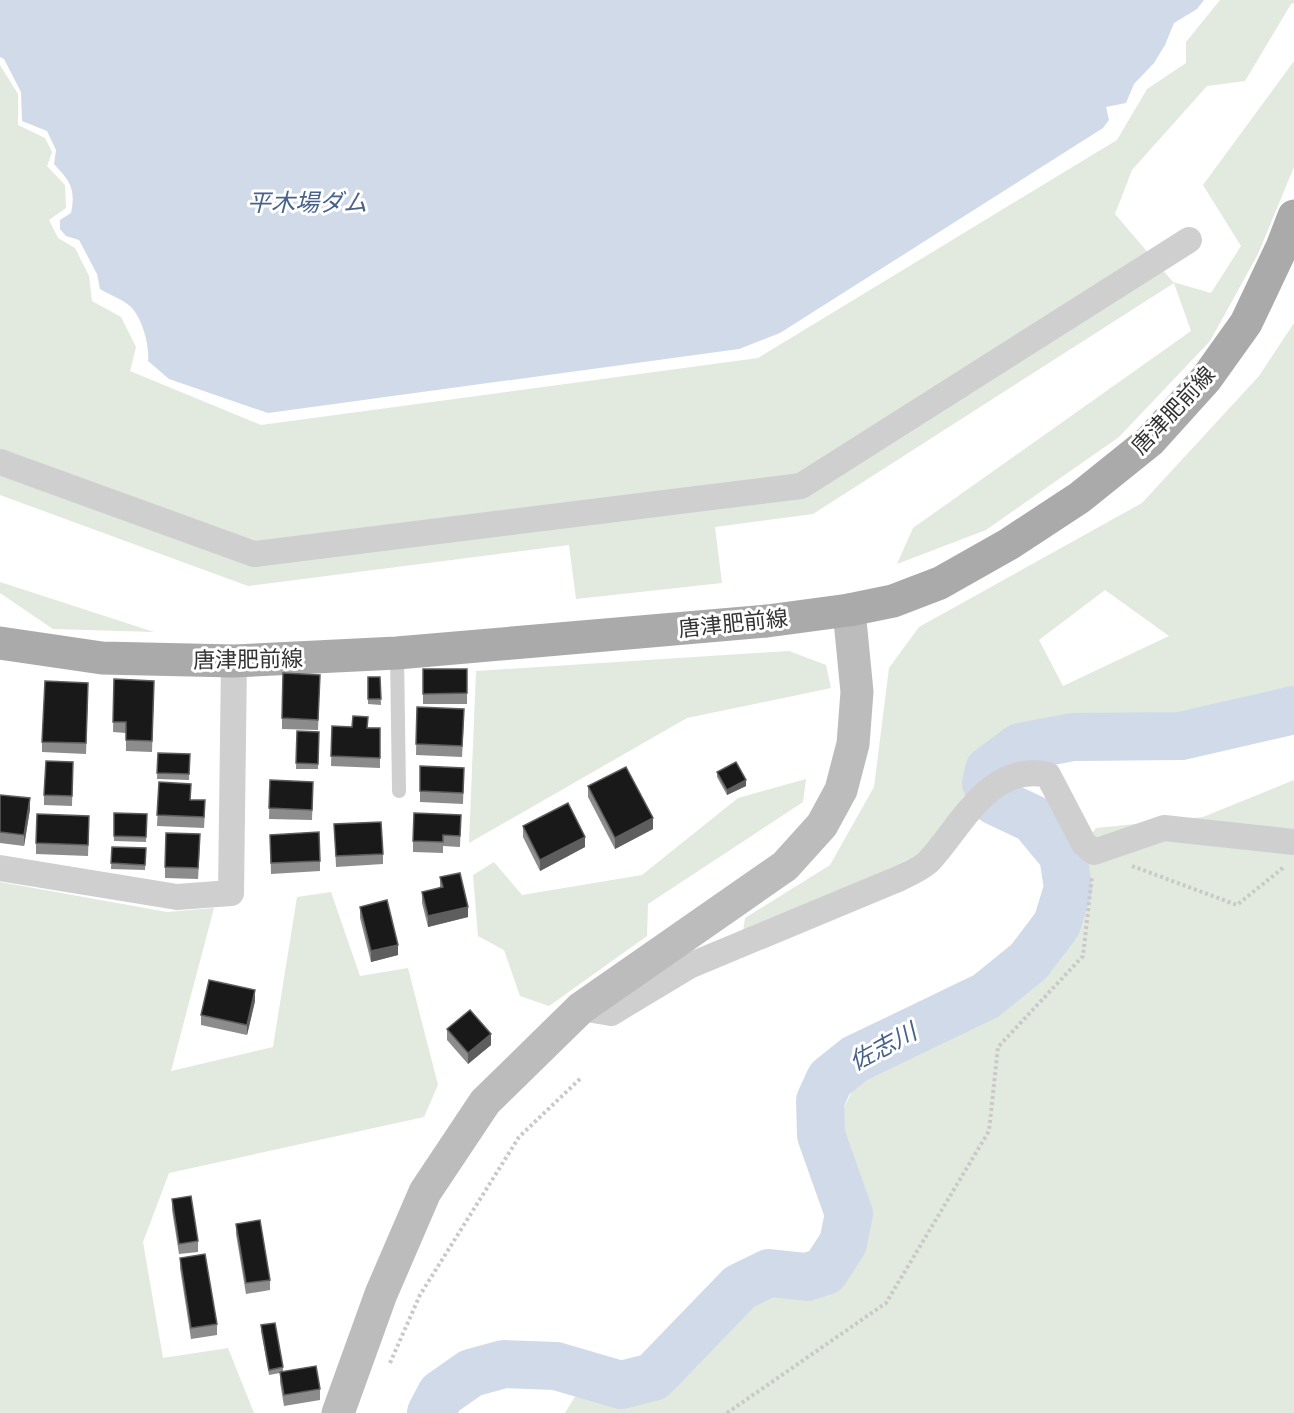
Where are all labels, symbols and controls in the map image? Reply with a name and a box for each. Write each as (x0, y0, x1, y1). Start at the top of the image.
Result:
water label: 平木場ダム (247, 187, 367, 216)
street label: 唐津肥前線 (1125, 360, 1220, 459)
street label: 唐津肥前線 (677, 603, 789, 642)
street label: 唐津肥前線 (193, 644, 303, 673)
water label: 佐志川 (844, 1015, 924, 1075)

